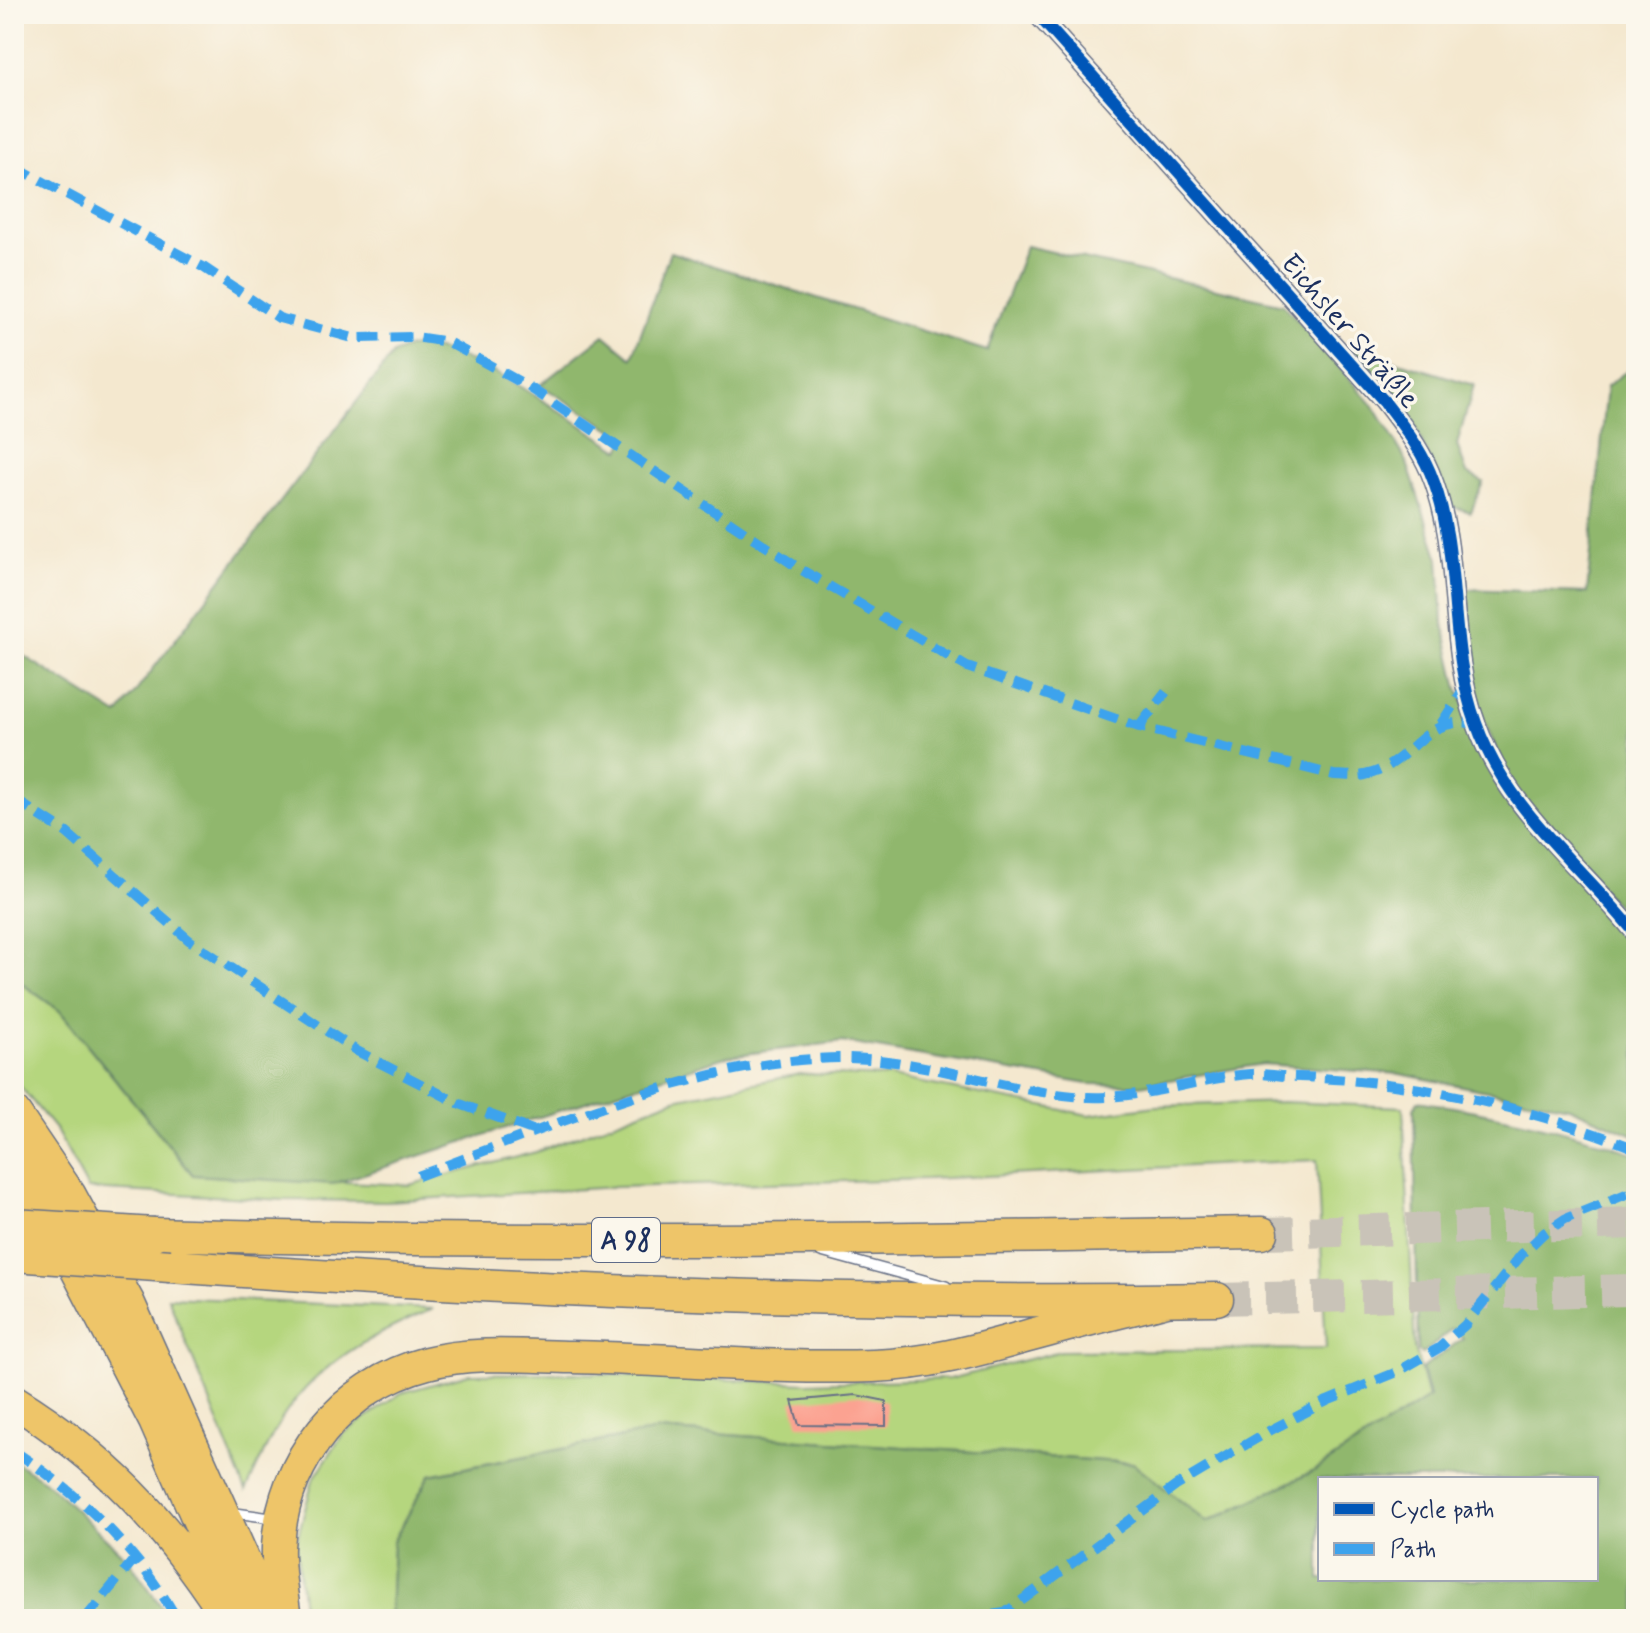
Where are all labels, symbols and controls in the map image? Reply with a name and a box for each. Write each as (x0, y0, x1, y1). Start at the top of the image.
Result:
street label: Eichsler Sträßle (1272, 247, 1427, 417)
road number: A 98 (592, 1218, 660, 1262)
legend (1318, 1477, 1598, 1581)
text: Cycle path (1390, 1495, 1495, 1526)
text: Path (1390, 1535, 1436, 1566)

